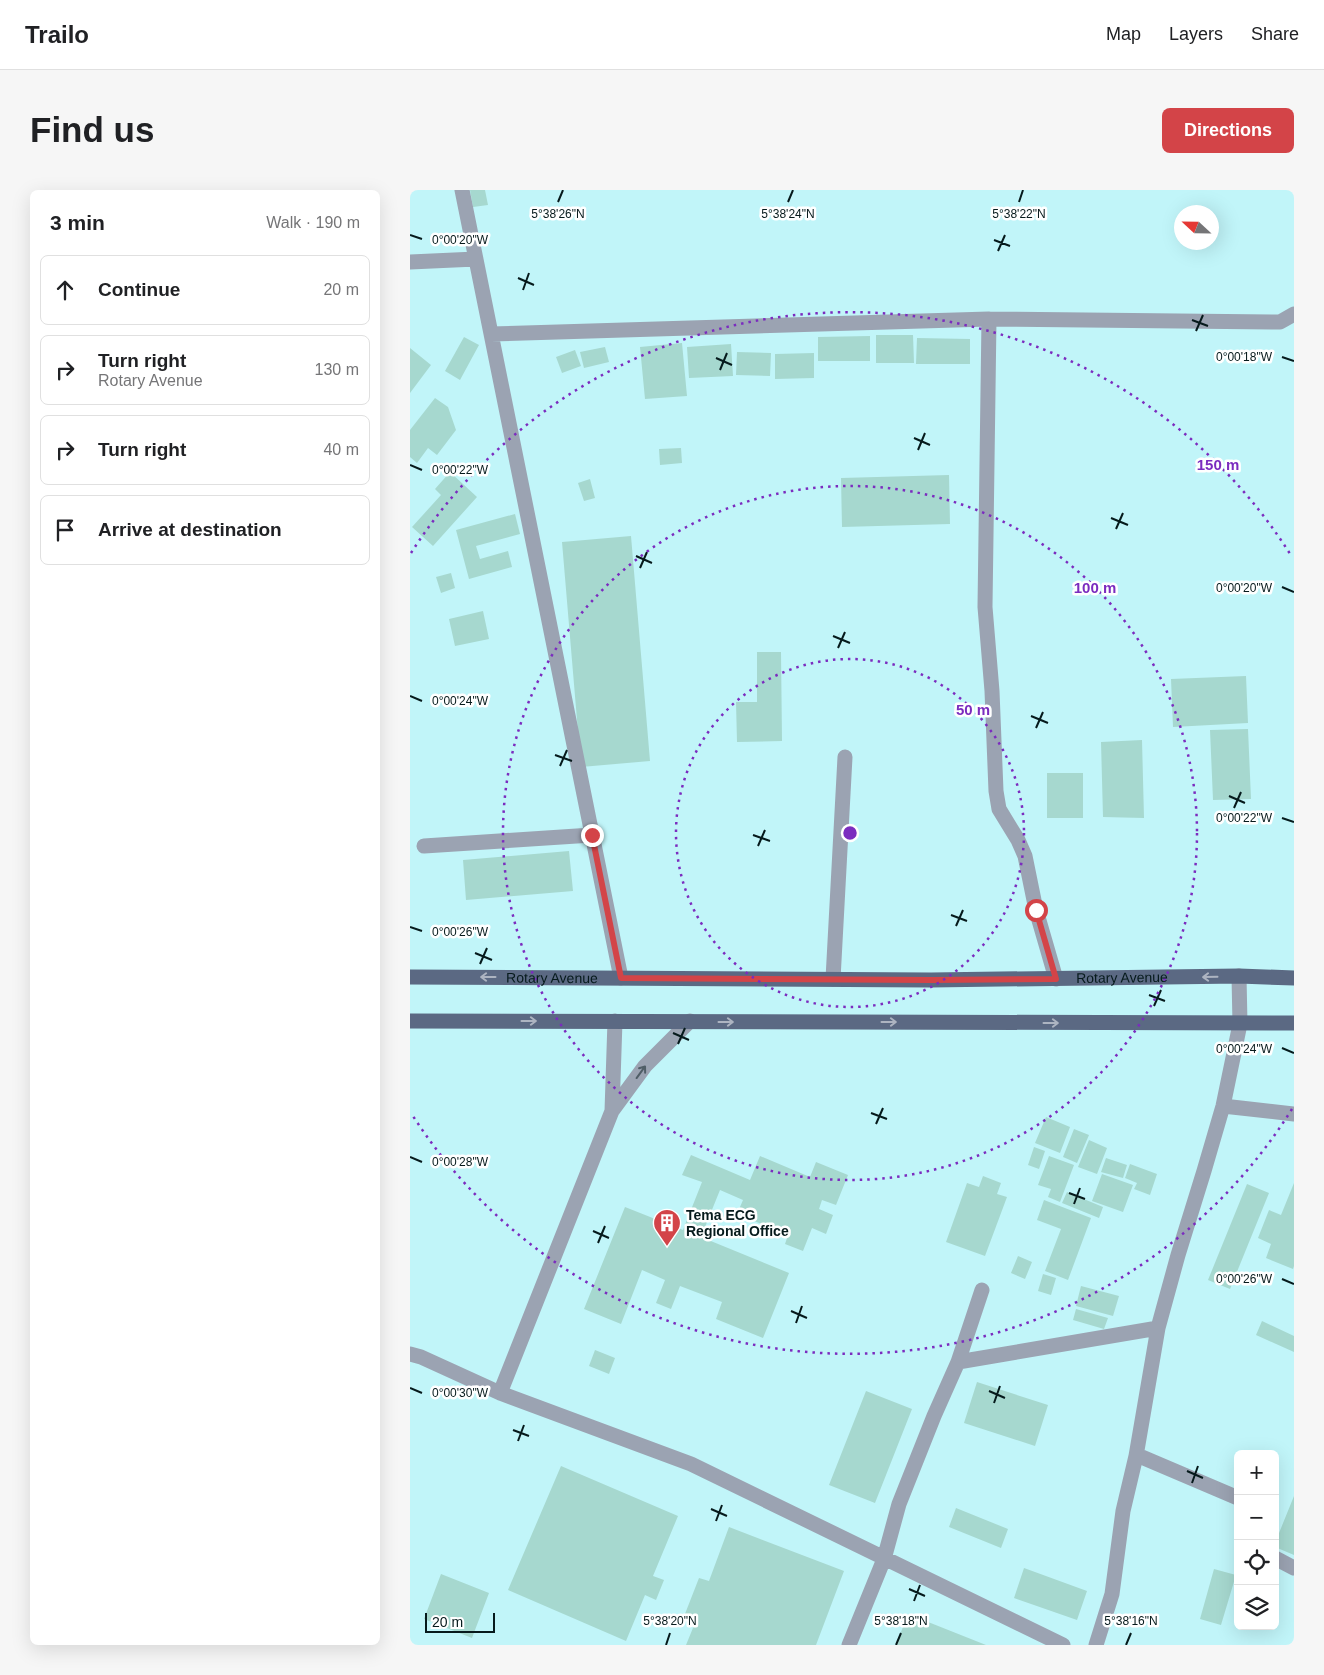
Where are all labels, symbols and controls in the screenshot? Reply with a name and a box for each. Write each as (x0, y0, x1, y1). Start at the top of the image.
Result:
text: Trailo (25, 21, 89, 48)
text: Map (1106, 24, 1141, 44)
text: Layers (1169, 24, 1223, 44)
text: Share (1251, 24, 1299, 44)
button: Directions (1162, 108, 1294, 153)
text: Find us (30, 110, 154, 149)
north arrow (1174, 205, 1219, 250)
text: 5°38'26"N (531, 207, 585, 221)
text: 5°38'24"N (761, 207, 815, 221)
text: 5°38'22"N (992, 207, 1046, 221)
text: 3 min (50, 211, 105, 234)
text: Walk · 190 m (266, 214, 360, 231)
text: 0°00'20"W (432, 233, 489, 247)
icon: ahead (51, 276, 79, 304)
text: Continue (98, 279, 180, 300)
text: 20 m (323, 281, 359, 298)
text: Turn right (98, 350, 186, 371)
text: 0°00'18"W (1216, 350, 1273, 364)
icon: right (51, 356, 79, 384)
text: 130 m (315, 361, 359, 378)
text: Rotary Avenue (98, 372, 203, 389)
icon: right (51, 436, 79, 464)
text: Turn right (98, 439, 186, 460)
text: 40 m (323, 441, 359, 458)
text: 150 m (1197, 456, 1239, 473)
text: 0°00'22"W (432, 463, 489, 477)
icon: arrive (51, 516, 79, 544)
text: Arrive at destination (98, 519, 282, 540)
text: 100 m (1074, 579, 1116, 596)
text: 0°00'20"W (1216, 581, 1273, 595)
text: 0°00'24"W (432, 694, 489, 708)
text: 50 m (956, 701, 990, 718)
text: 0°00'22"W (1216, 811, 1273, 825)
route end (581, 824, 604, 847)
centre of rings (841, 824, 859, 842)
route start (1025, 899, 1048, 922)
text: 0°00'26"W (432, 925, 489, 939)
street label: Rotary Avenue (1076, 969, 1168, 986)
street label: Rotary Avenue (506, 970, 598, 986)
one-way arrow (480, 972, 496, 982)
one-way arrow (1203, 972, 1219, 982)
one-way arrow (520, 1016, 536, 1026)
one-way arrow (718, 1017, 734, 1026)
one-way arrow (880, 1017, 896, 1027)
one-way arrow (1042, 1018, 1059, 1028)
text: 0°00'24"W (1216, 1042, 1273, 1056)
one-way arrow (636, 1065, 646, 1079)
text: 0°00'28"W (432, 1155, 489, 1169)
place label: Tema ECG Regional Office (686, 1207, 789, 1239)
building icon: Tema ECG Regional Office (652, 1208, 682, 1247)
text: 0°00'26"W (1216, 1272, 1273, 1286)
text: 0°00'30"W (432, 1386, 489, 1400)
map controls (1234, 1450, 1279, 1630)
button: + (1234, 1450, 1279, 1495)
button: − (1234, 1495, 1279, 1540)
button: locate (1234, 1540, 1279, 1585)
button: layers (1234, 1585, 1279, 1630)
scale bar (425, 1610, 495, 1633)
text: 20 m (432, 1614, 463, 1630)
text: 5°38'20"N (643, 1614, 697, 1628)
text: 5°38'18"N (874, 1614, 928, 1628)
text: 5°38'16"N (1104, 1614, 1158, 1628)

